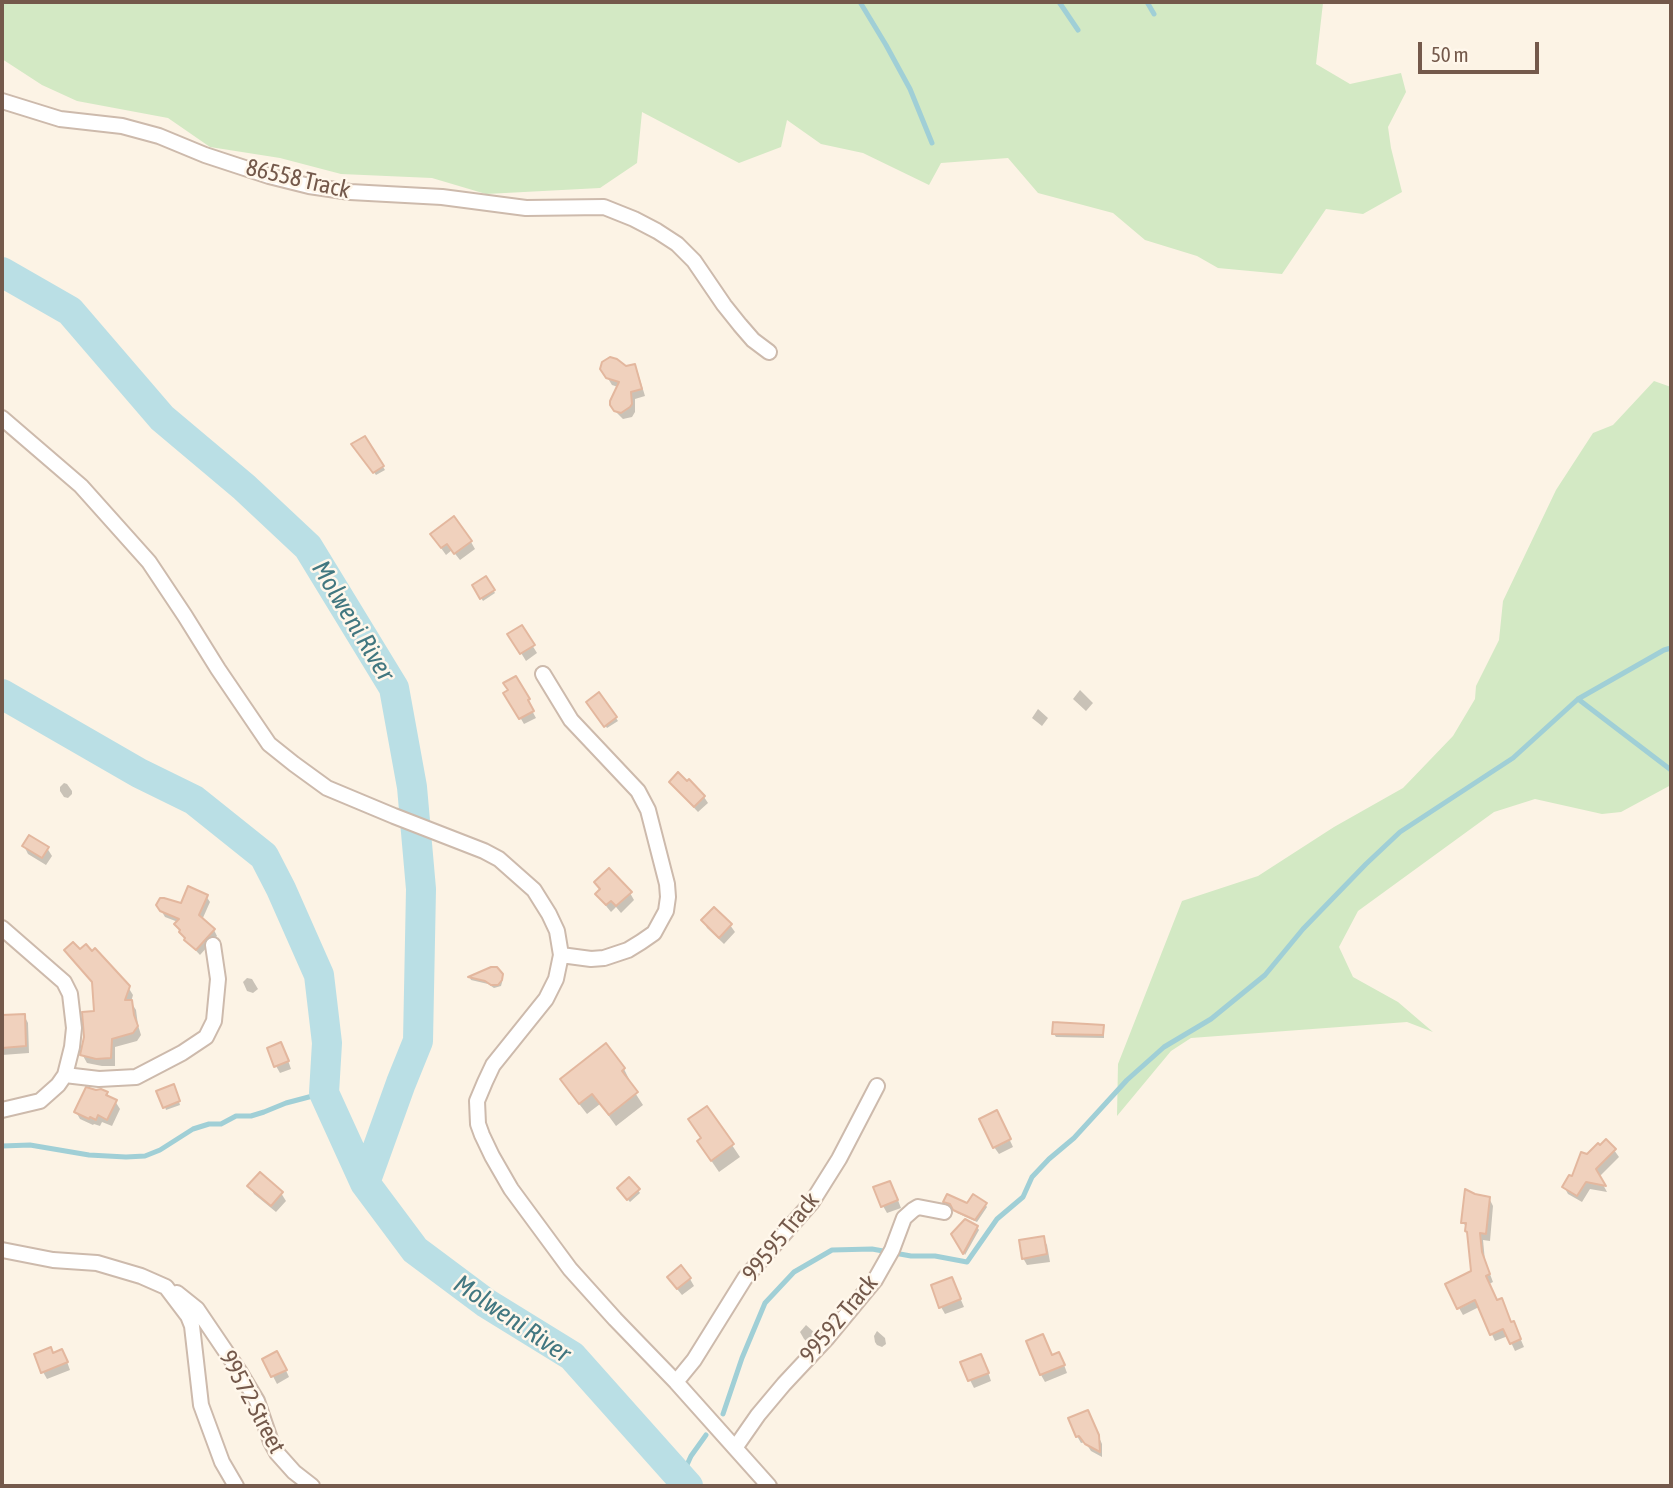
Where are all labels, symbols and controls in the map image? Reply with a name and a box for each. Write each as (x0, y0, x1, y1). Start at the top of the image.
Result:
scale bar (1421, 28, 1542, 72)
text: 50 m (1431, 42, 1469, 66)
street label: 86558 Track (243, 153, 353, 205)
water label: Molweni River (305, 555, 401, 687)
street label: 99595 Track (736, 1187, 826, 1287)
water label: Molweni River (448, 1268, 576, 1370)
street label: 99592 Track (794, 1269, 884, 1369)
street label: 99572 Street (213, 1346, 291, 1458)

